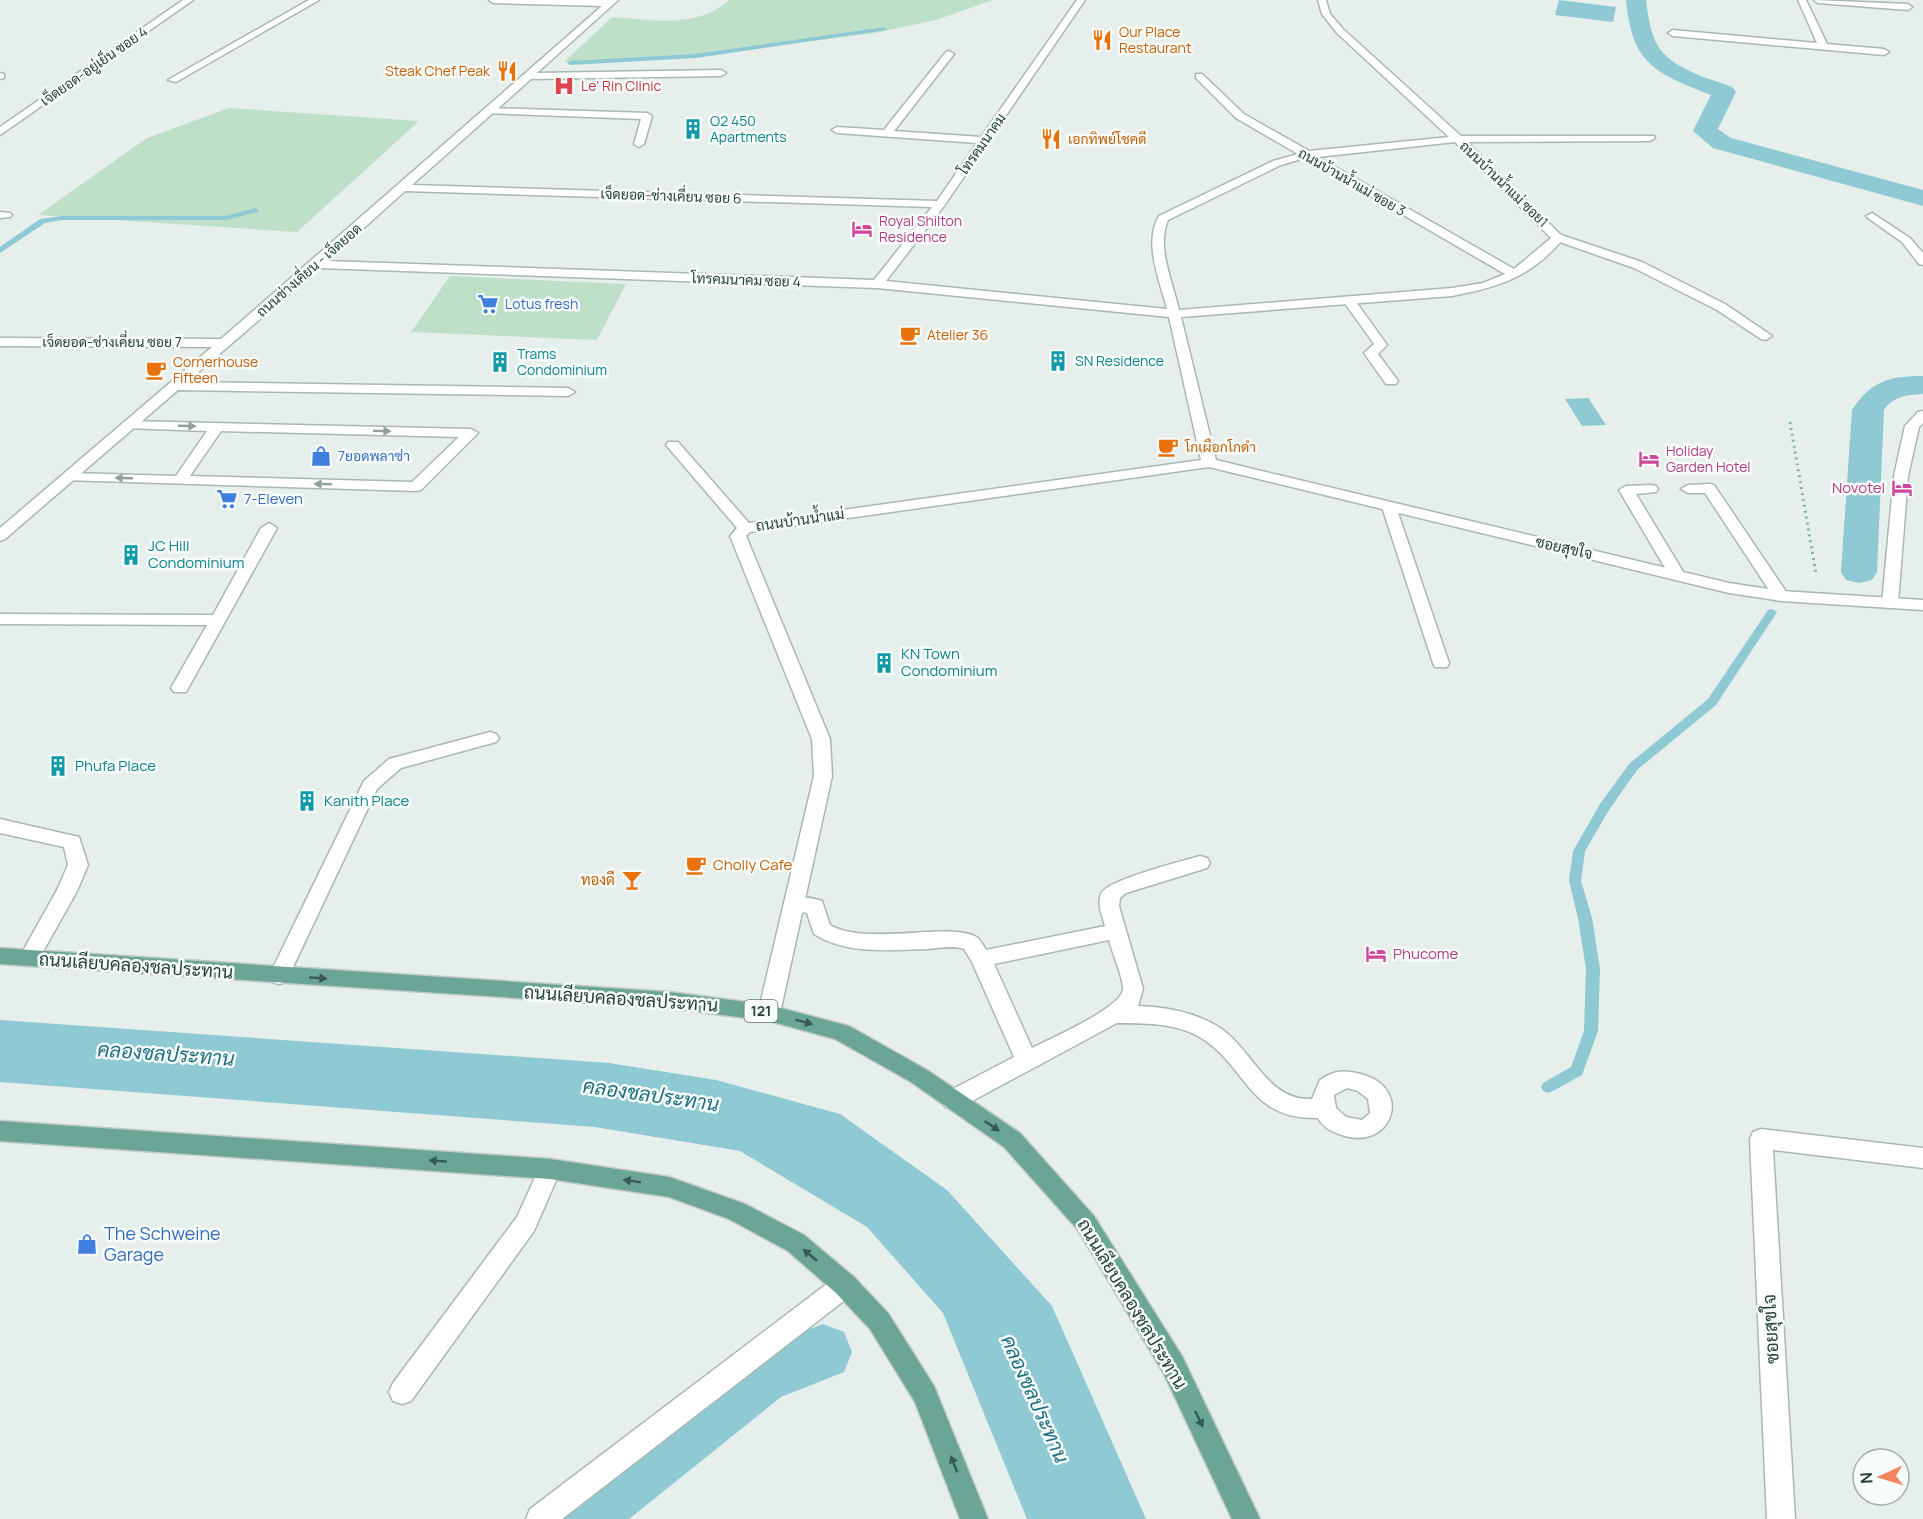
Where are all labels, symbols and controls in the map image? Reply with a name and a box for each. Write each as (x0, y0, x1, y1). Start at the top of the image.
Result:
street label: เจ็ดยอด-อยู่เย็น ซอย 4 (36, 21, 152, 111)
place label: Our Place Restaurant (1119, 22, 1192, 57)
restaurant icon: Our Place Restaurant (1090, 28, 1114, 52)
restaurant icon: Steak Chef Peak (495, 59, 519, 83)
place label: Steak Chef Peak (385, 61, 491, 80)
hospital icon: Le' Rin Clinic (552, 74, 576, 98)
place label: Le' Rin Clinic (581, 76, 661, 95)
street label: โทรคมนาคม (953, 109, 1010, 179)
place label: O2 450 Apartments (710, 111, 787, 146)
building icon: O2 450 Apartments (681, 117, 705, 141)
restaurant icon: เอกทิพย์โชคดี (1039, 127, 1063, 151)
place label: เอกทิพย์โชคดี (1068, 129, 1146, 148)
street label: ถนนบ้านน้ำแม่ ซอย1 (1456, 135, 1554, 231)
street label: ถนนบ้านน้ำแม่ ซอย 3 (1295, 141, 1411, 220)
street label: เจ็ดยอด-ช่างเคี่ยน ซอย 6 (600, 182, 742, 207)
place label: Royal Shilton Residence (879, 211, 962, 246)
street label: ถนนช่างเคี่ยน - เจ็ดยอด (251, 217, 365, 321)
hotel icon: Royal Shilton Residence (850, 217, 874, 241)
street label: โทรคมนาคม ซอย 4 (690, 268, 801, 291)
supermarket icon: Lotus fresh (476, 292, 500, 316)
place label: Lotus fresh (505, 294, 578, 313)
cafe icon: Atelier 36 (898, 323, 922, 347)
place label: Atelier 36 (927, 325, 988, 344)
street label: เจ็ดยอด-ช่างเคี่ยน ซอย 7 (42, 330, 182, 351)
place label: Trams Condominium (517, 344, 607, 379)
building icon: SN Residence (1046, 349, 1070, 373)
building icon: Trams Condominium (488, 350, 512, 374)
place label: SN Residence (1075, 351, 1164, 370)
place label: Cornerhouse Fifteen (173, 352, 258, 387)
cafe icon: Cornerhouse Fifteen (144, 358, 168, 382)
one-way arrow (178, 422, 197, 431)
one-way arrow (373, 426, 392, 436)
cafe icon: โกเผือกโกดำ (1156, 435, 1180, 459)
place label: โกเผือกโกดำ (1184, 437, 1256, 456)
place label: Holiday Garden Hotel (1666, 441, 1751, 476)
shop icon: 7ยอดพลาซ่า (309, 444, 333, 468)
place label: 7ยอดพลาซ่า (338, 446, 410, 465)
hotel icon: Holiday Garden Hotel (1637, 447, 1661, 471)
one-way arrow (115, 474, 134, 483)
hotel icon: Novotel (1890, 476, 1914, 500)
place label: Novotel (1832, 477, 1885, 498)
one-way arrow (313, 479, 332, 489)
supermarket icon: 7-Eleven (215, 487, 239, 511)
place label: 7-Eleven (244, 488, 303, 509)
street label: ถนนบ้านน้ำแม่ (754, 501, 845, 536)
street label: ซอยสุขใจ (1533, 531, 1595, 565)
place label: JC Hill Condominium (148, 535, 245, 573)
building icon: JC Hill Condominium (119, 543, 143, 567)
place label: KN Town Condominium (901, 643, 998, 681)
building icon: KN Town Condominium (872, 651, 896, 675)
building icon: Phufa Place (46, 754, 70, 778)
place label: Phufa Place (75, 755, 156, 776)
building icon: Kanith Place (295, 789, 319, 813)
place label: Kanith Place (324, 790, 410, 811)
cafe icon: Cholly Cafe (684, 853, 708, 877)
place label: Cholly Cafe (713, 854, 793, 875)
bar icon: ทองดี (620, 868, 644, 892)
place label: ทองดี (581, 869, 615, 890)
hotel icon: Phucome (1364, 942, 1388, 966)
place label: Phucome (1393, 943, 1458, 964)
street label: ถนนเลียบคลองชลประทาน (38, 946, 234, 984)
one-way arrow (308, 974, 327, 983)
street label: ถนนเลียบคลองชลประทาน (523, 979, 719, 1017)
road number: 121 (744, 1000, 777, 1022)
one-way arrow (795, 1018, 813, 1027)
water label: คลองชลประทาน (97, 1035, 236, 1072)
water label: คลองชลประทาน (581, 1072, 721, 1117)
one-way arrow (983, 1120, 999, 1132)
one-way arrow (428, 1156, 447, 1166)
one-way arrow (622, 1177, 641, 1186)
street label: ถนนเลียบคลองชลประทาน (1072, 1214, 1193, 1393)
place label: The Schweine Garage (104, 1221, 221, 1266)
shop icon: The Schweine Garage (75, 1232, 99, 1256)
one-way arrow (803, 1249, 818, 1262)
street label: ซอยสุขใจ (1756, 1293, 1785, 1365)
water label: คลองชลประทาน (995, 1331, 1076, 1467)
one-way arrow (1194, 1411, 1203, 1428)
north arrow (1851, 1447, 1911, 1507)
one-way arrow (949, 1455, 959, 1473)
text: N (1855, 1472, 1877, 1485)

